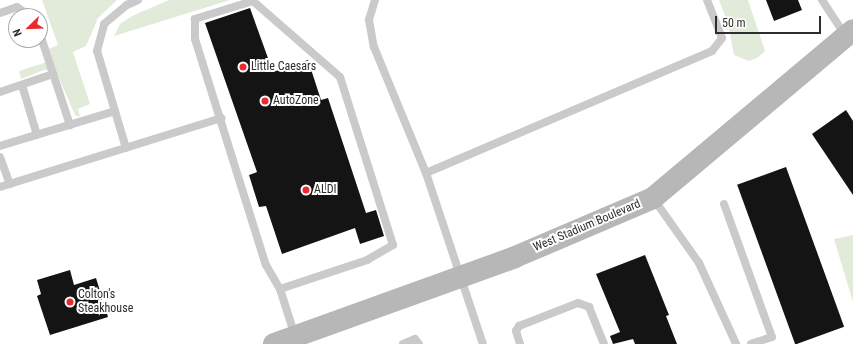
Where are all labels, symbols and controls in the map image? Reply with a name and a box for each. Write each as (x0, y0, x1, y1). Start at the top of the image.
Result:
north arrow (8, 8, 48, 48)
scale bar (717, 8, 823, 34)
text: 50 m (722, 16, 746, 30)
text: N (10, 27, 25, 38)
place label: Little Caesars (251, 60, 316, 74)
marker: Little Caesars (238, 62, 248, 72)
place label: AutoZone (273, 94, 319, 108)
marker: AutoZone (260, 96, 270, 106)
place label: ALDI (314, 183, 336, 197)
marker: ALDI (301, 185, 311, 195)
street label: West Stadium Boulevard (531, 197, 643, 255)
place label: Colton's Steakhouse (78, 288, 133, 316)
marker: Colton's Steakhouse (65, 297, 75, 307)

